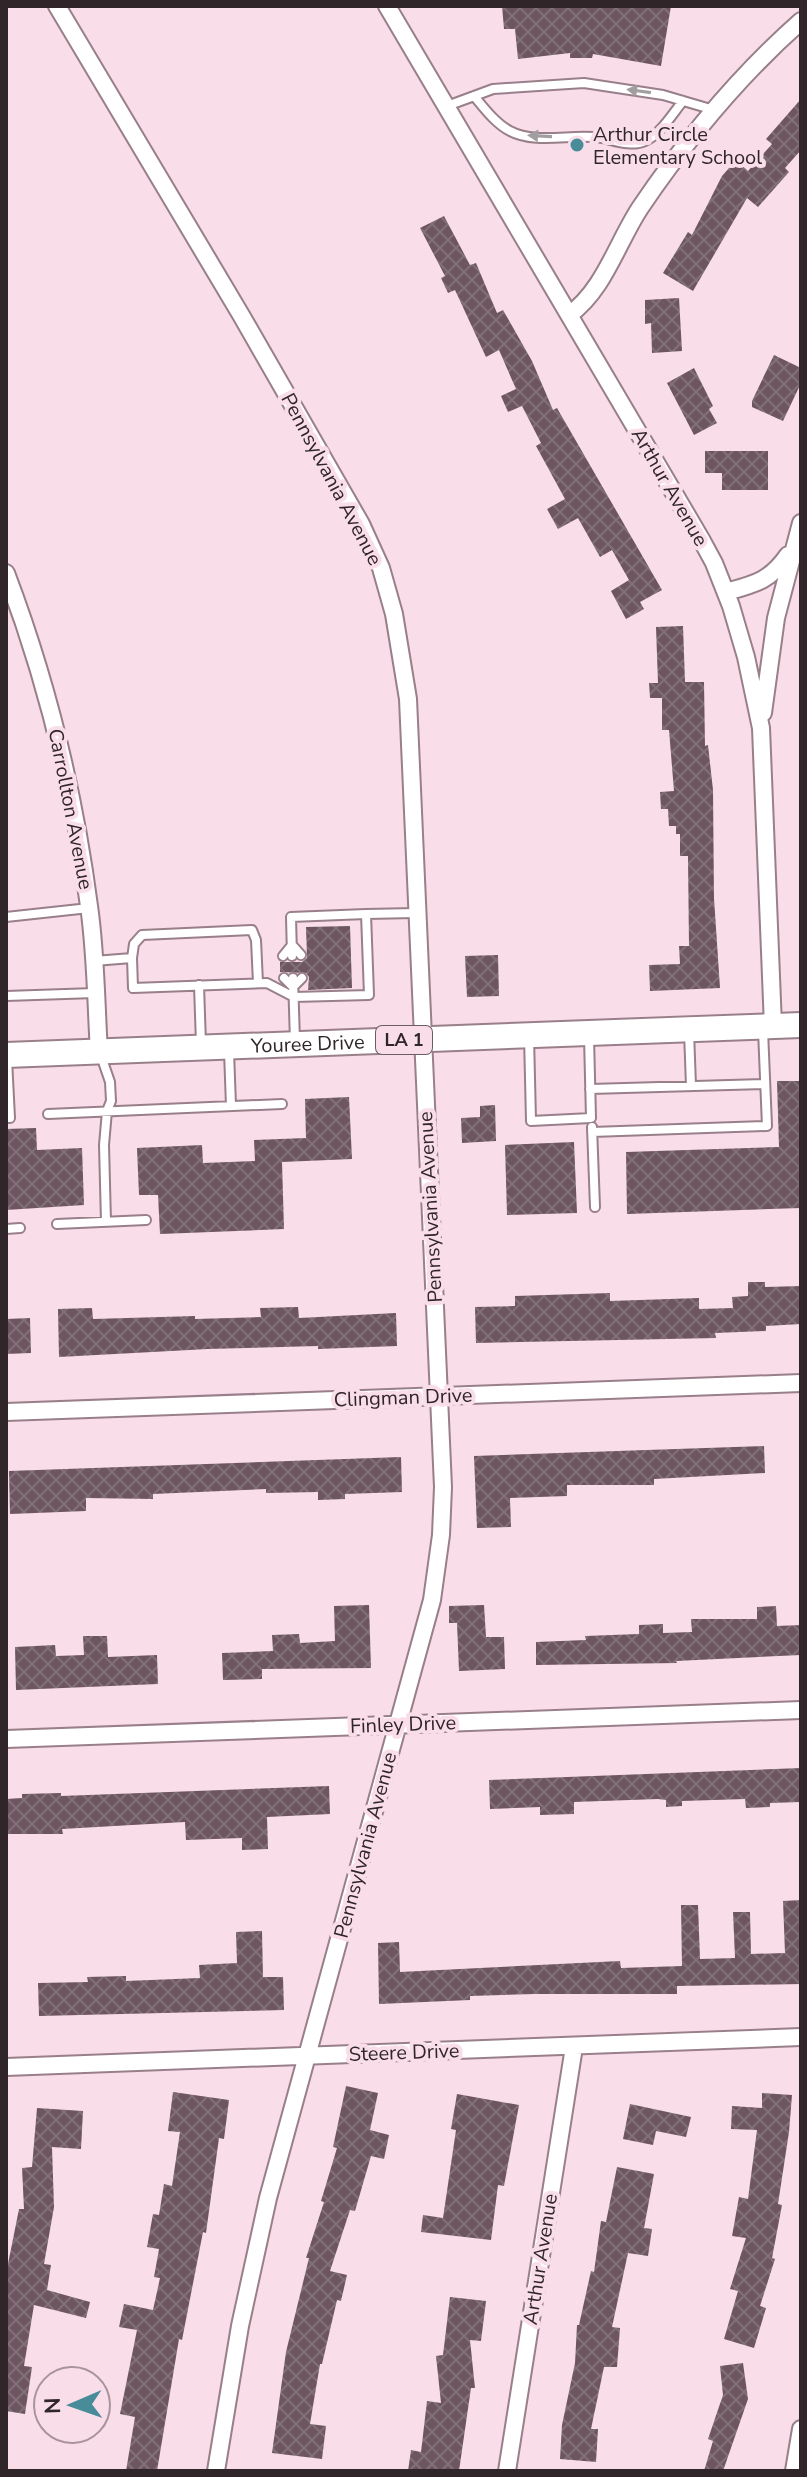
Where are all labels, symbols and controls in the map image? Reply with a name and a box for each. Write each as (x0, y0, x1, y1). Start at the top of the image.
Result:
one-way arrow (626, 84, 651, 97)
place label: Arthur Circle Elementary School (593, 121, 762, 171)
one-way arrow (527, 129, 552, 142)
marker: Arthur Circle Elementary School (568, 136, 586, 154)
street label: Pennsylvania Avenue (275, 388, 388, 570)
street label: Arthur Avenue (625, 423, 714, 551)
street label: Carrollton Avenue (42, 726, 99, 892)
road number: LA 1 (376, 1026, 432, 1054)
street label: Youree Drive (250, 1028, 365, 1060)
street label: Pennsylvania Avenue (412, 1111, 449, 1303)
street label: Clingman Drive (333, 1382, 473, 1413)
street label: Finley Drive (350, 1709, 457, 1740)
street label: Pennsylvania Avenue (328, 1749, 403, 1941)
street label: Steere Drive (348, 2037, 460, 2068)
street label: Arthur Avenue (517, 2192, 564, 2326)
north arrow (32, 2365, 112, 2445)
text: N (38, 2397, 68, 2414)

